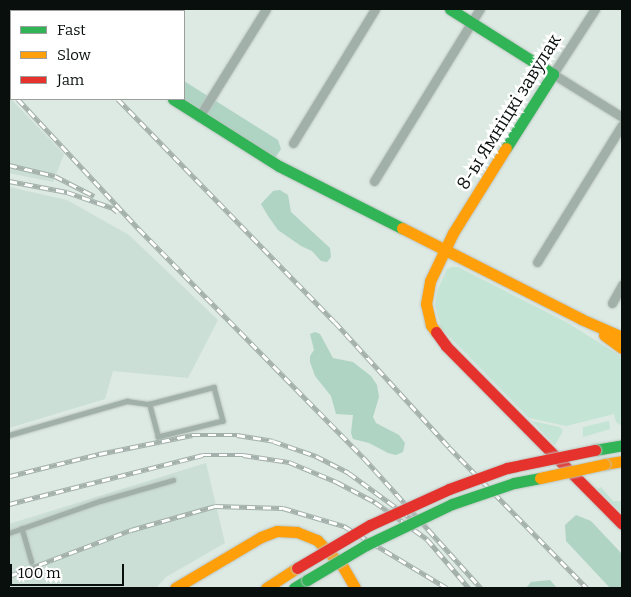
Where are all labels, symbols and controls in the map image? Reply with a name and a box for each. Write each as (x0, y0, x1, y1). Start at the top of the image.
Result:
legend (10, 10, 185, 100)
text: Fast (57, 21, 86, 39)
street label: 8-ы Ямніцкі завулак (452, 30, 566, 194)
text: Slow (57, 46, 91, 64)
text: Jam (57, 71, 84, 89)
scale bar (12, 554, 126, 586)
text: 100 m (18, 564, 61, 582)

